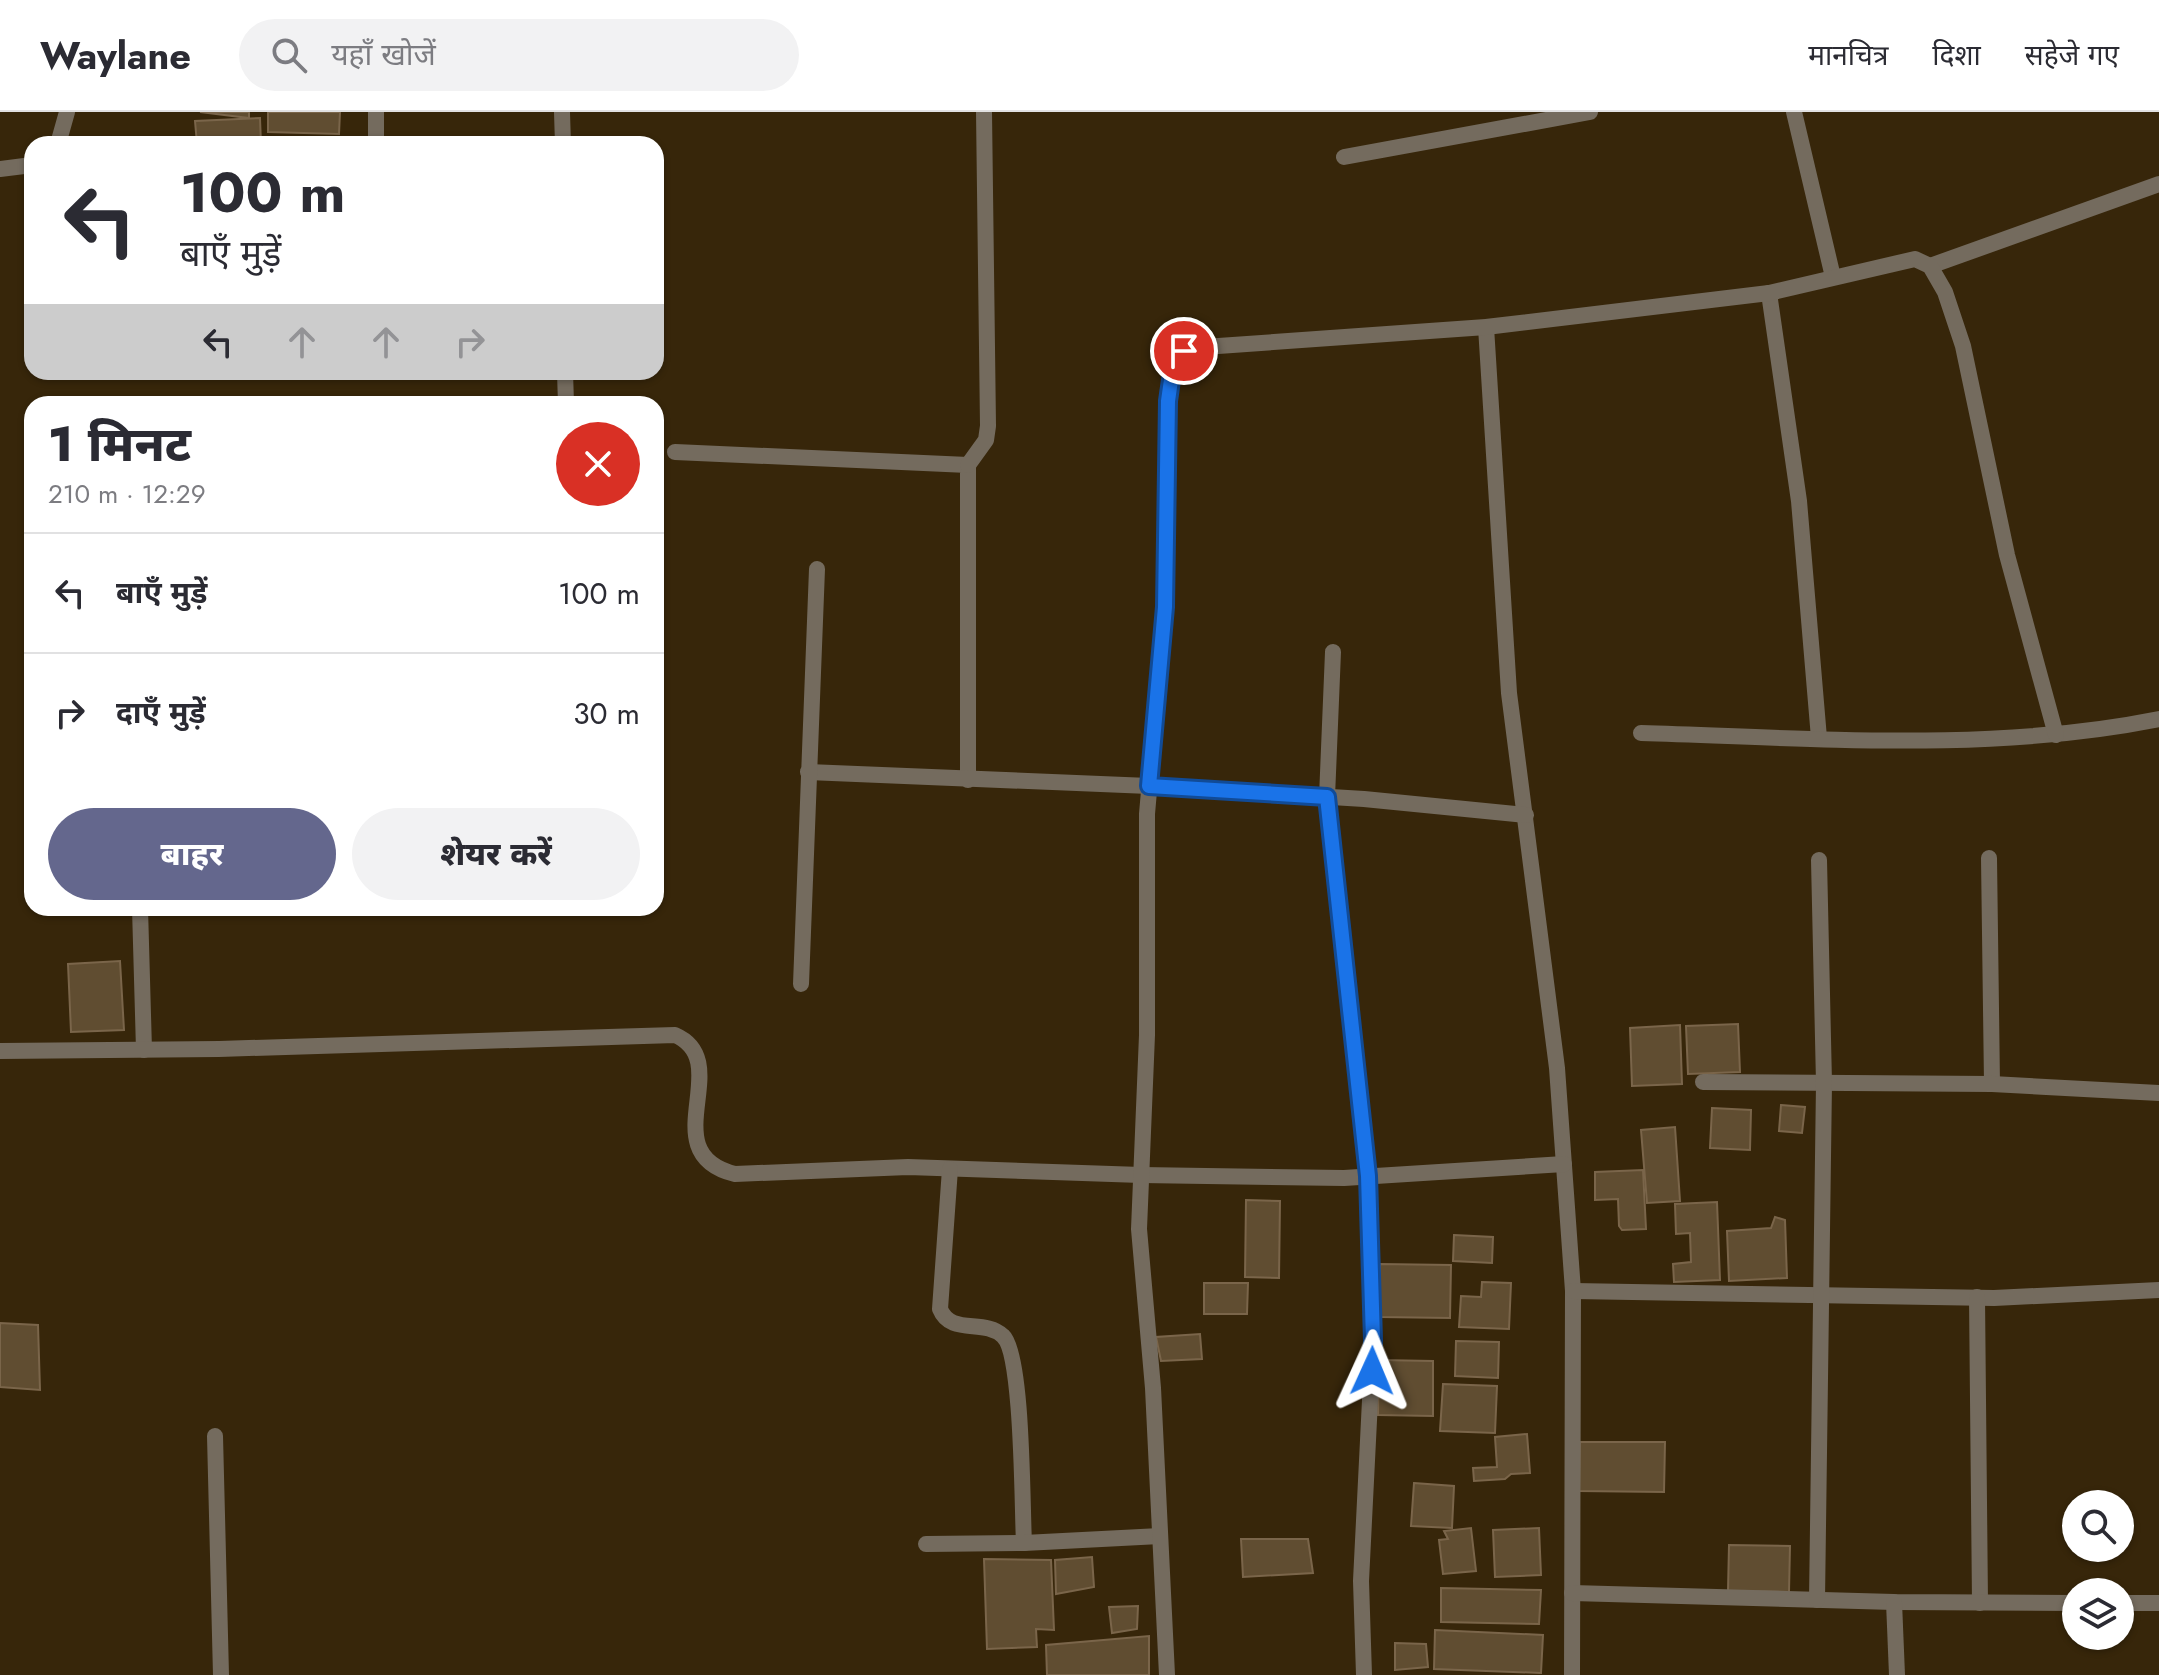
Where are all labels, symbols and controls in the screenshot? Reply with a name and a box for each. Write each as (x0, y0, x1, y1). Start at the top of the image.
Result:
search box (239, 19, 799, 91)
text: Waylane (40, 28, 191, 83)
icon: search (267, 33, 311, 77)
text: यहाँ खोजें (331, 33, 436, 76)
text: मानचित्र (1808, 35, 1888, 76)
text: दिशा (1932, 35, 1981, 76)
text: सहेजे गए (2025, 35, 2119, 76)
text: 100 m (180, 152, 345, 233)
icon: left (48, 168, 152, 272)
text: बाएँ मुड़ें (180, 227, 281, 279)
pin (1150, 317, 1218, 385)
icon: left (196, 320, 240, 364)
icon: ahead (280, 320, 324, 364)
icon: ahead (364, 320, 408, 364)
icon: right (448, 320, 492, 364)
icon: arrive (1162, 329, 1206, 373)
text: 1 मिनट (48, 410, 191, 479)
button: close (556, 422, 640, 506)
text: 210 m · 12:29 (48, 475, 206, 513)
icon: left (48, 571, 92, 615)
text: बाएँ मुड़ें (116, 571, 207, 614)
text: 100 m (558, 572, 640, 615)
icon: right (48, 691, 92, 735)
text: दाएँ मुड़ें (116, 691, 206, 734)
text: 30 m (573, 692, 640, 735)
button: बाहर (48, 808, 336, 900)
button: शेयर करें (352, 808, 640, 900)
position arrow (1330, 1329, 1414, 1413)
map controls (2062, 1490, 2134, 1650)
button: search (2062, 1490, 2134, 1562)
button: layers (2062, 1578, 2134, 1650)

